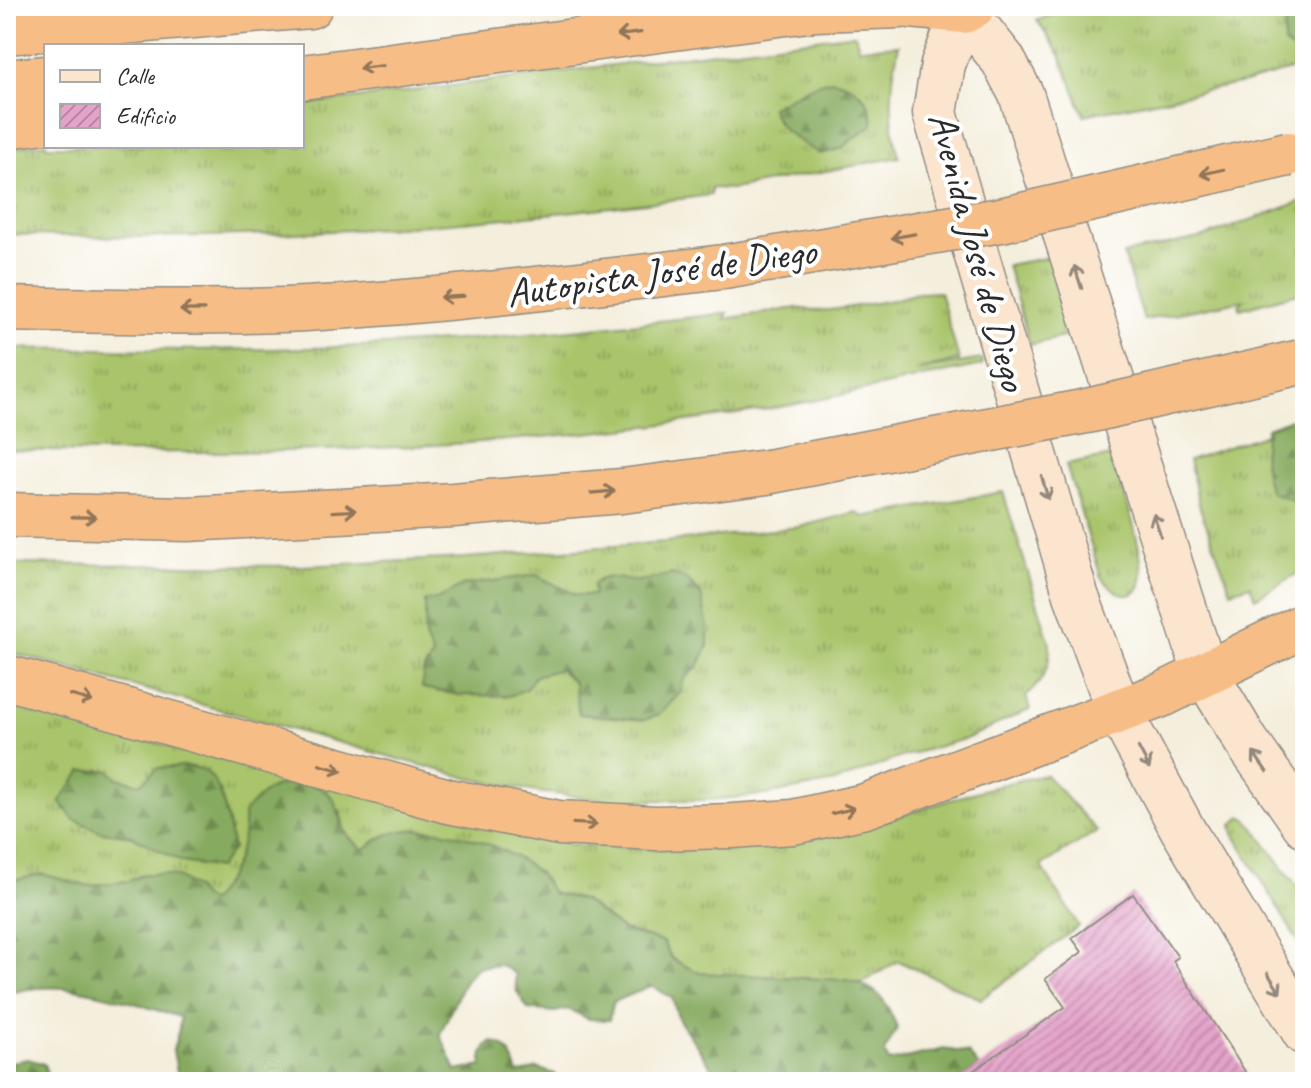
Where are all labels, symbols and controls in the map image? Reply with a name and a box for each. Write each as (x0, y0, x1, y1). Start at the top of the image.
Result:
one-way arrow (616, 26, 643, 41)
legend (44, 44, 304, 148)
one-way arrow (359, 60, 384, 75)
text: Calle (116, 61, 156, 91)
text: Edificio (116, 101, 177, 131)
street label: Avenida José de Diego (917, 107, 1040, 398)
one-way arrow (1200, 165, 1225, 180)
street label: Autopista José de Diego (503, 225, 821, 318)
one-way arrow (891, 230, 916, 245)
one-way arrow (1070, 265, 1085, 290)
one-way arrow (439, 290, 466, 305)
one-way arrow (179, 303, 206, 318)
one-way arrow (1038, 475, 1053, 501)
one-way arrow (589, 485, 616, 500)
one-way arrow (330, 503, 357, 518)
one-way arrow (70, 509, 97, 524)
one-way arrow (1148, 513, 1163, 538)
one-way arrow (68, 691, 94, 706)
one-way arrow (1136, 746, 1152, 769)
one-way arrow (1252, 751, 1268, 773)
one-way arrow (318, 761, 344, 776)
one-way arrow (830, 802, 856, 817)
one-way arrow (571, 817, 598, 832)
one-way arrow (1266, 971, 1282, 994)

